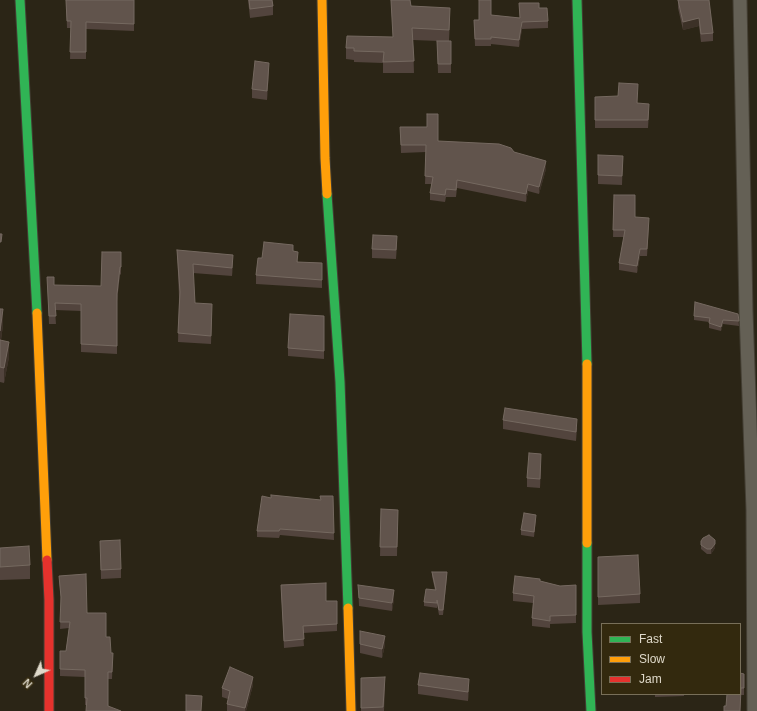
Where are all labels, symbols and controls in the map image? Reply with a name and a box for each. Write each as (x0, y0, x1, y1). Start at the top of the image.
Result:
legend (601, 623, 741, 695)
text: Fast (639, 632, 662, 646)
text: Slow (639, 652, 665, 666)
north arrow (16, 655, 56, 695)
text: Jam (639, 672, 662, 686)
text: N (20, 676, 35, 691)

